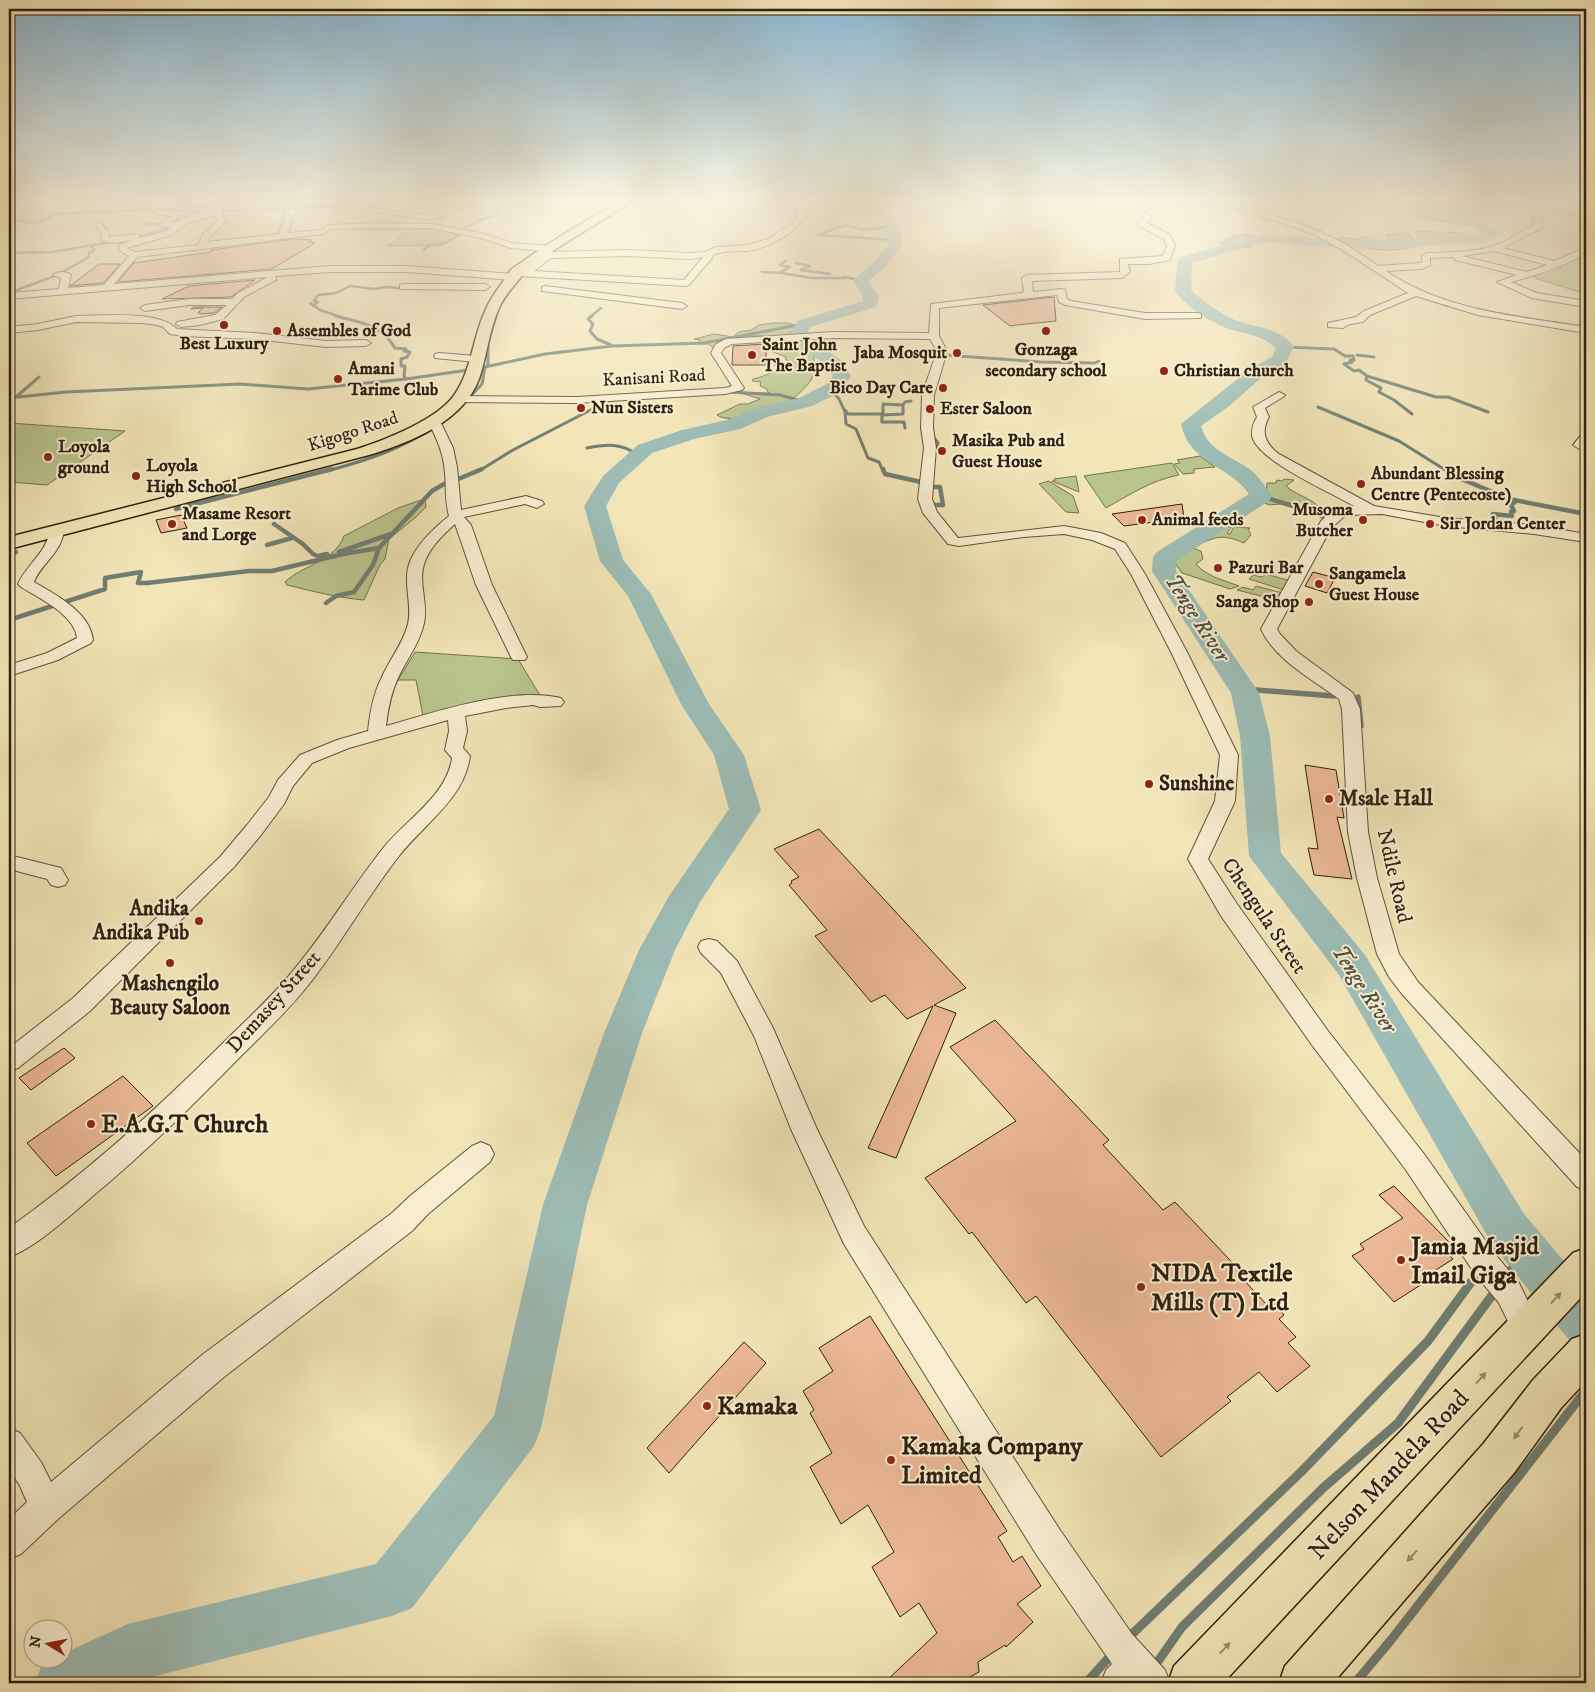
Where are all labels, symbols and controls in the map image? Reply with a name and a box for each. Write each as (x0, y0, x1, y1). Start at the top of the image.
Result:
marker: Best Luxury (218, 319, 230, 331)
place label: Assembles of God (286, 320, 412, 342)
marker: Assembles of God (271, 325, 283, 337)
marker: Gonzaga secondary school (1040, 325, 1052, 337)
place label: Best Luxury (180, 333, 269, 355)
place label: Saint John The Baptist (761, 334, 847, 377)
place label: Gonzaga secondary school (985, 339, 1107, 382)
place label: Jaba Mosquit (852, 342, 947, 364)
marker: Jaba Mosquit (951, 347, 963, 359)
marker: Saint John The Baptist (746, 349, 758, 361)
place label: Amani Tarime Club (347, 358, 439, 401)
place label: Christian church (1174, 360, 1294, 382)
street label: Kanisani Road (602, 364, 706, 392)
marker: Christian church (1158, 365, 1170, 377)
marker: Amani Tarime Club (332, 373, 344, 385)
place label: Bico Day Care (830, 377, 934, 399)
marker: Bico Day Care (937, 382, 949, 394)
place label: Nun Sisters (591, 397, 673, 419)
place label: Ester Saloon (940, 398, 1032, 420)
marker: Nun Sisters (575, 402, 587, 414)
marker: Ester Saloon (924, 403, 936, 415)
street label: Kigogo Road (305, 407, 401, 457)
place label: Masika Pub and Guest House (952, 430, 1066, 473)
place label: Loyola ground (57, 436, 110, 479)
marker: Masika Pub and Guest House (936, 445, 948, 457)
marker: Loyola ground (42, 451, 54, 463)
place label: Loyola High School (146, 455, 238, 498)
place label: Abundant Blessing Centre (Pentecoste) (1370, 463, 1511, 506)
marker: Loyola High School (130, 470, 142, 482)
marker: Abundant Blessing Centre (Pentecoste) (1355, 478, 1367, 490)
place label: Musoma Butcher (1292, 499, 1353, 542)
place label: Masame Resort and Lorge (182, 503, 291, 546)
place label: Animal feeds (1151, 509, 1244, 531)
place label: Sir Jordan Center (1440, 513, 1566, 535)
marker: Animal feeds (1136, 514, 1148, 526)
marker: Musoma Butcher (1357, 514, 1369, 526)
marker: Masame Resort and Lorge (166, 518, 178, 530)
marker: Sir Jordan Center (1424, 518, 1436, 530)
place label: Pazuri Bar (1228, 557, 1304, 579)
marker: Pazuri Bar (1212, 562, 1224, 574)
place label: Sangamela Guest House (1329, 563, 1420, 606)
water label: Tenge River (1159, 569, 1237, 669)
marker: Sangamela Guest House (1313, 578, 1325, 590)
place label: Sanga Shop (1216, 591, 1299, 613)
marker: Sanga Shop (1303, 596, 1315, 608)
place label: Sunshine (1159, 771, 1234, 797)
marker: Sunshine (1143, 778, 1155, 790)
place label: Msale Hall (1339, 786, 1433, 812)
marker: Msale Hall (1323, 793, 1335, 805)
street label: Ndile Road (1371, 826, 1418, 926)
street label: Chengula Street (1216, 853, 1312, 979)
place label: Andika Andika Pub (92, 896, 190, 946)
marker: Andika Andika Pub (193, 915, 205, 927)
water label: Tenge River (1326, 940, 1404, 1040)
street label: Demasey Street (221, 945, 327, 1059)
marker: Mashengilo Beauty Saloon (164, 957, 176, 969)
place label: Mashengilo Beauty Saloon (110, 971, 231, 1021)
place label: E.A.G.T Church (101, 1109, 269, 1140)
marker: E.A.G.T Church (85, 1118, 97, 1130)
place label: Jamia Masjid Imail Giga (1408, 1231, 1540, 1291)
marker: Jamia Masjid Imail Giga (1395, 1254, 1407, 1266)
place label: NIDA Textile Mills (T) Ltd (1151, 1258, 1293, 1318)
marker: NIDA Textile Mills (T) Ltd (1135, 1281, 1147, 1293)
one-way arrow (1550, 1292, 1562, 1304)
one-way arrow (1475, 1372, 1487, 1384)
street label: Nelson Mandela Road (1302, 1383, 1476, 1567)
place label: Kamaka (717, 1391, 798, 1422)
marker: Kamaka (701, 1400, 713, 1412)
one-way arrow (1513, 1426, 1523, 1440)
place label: Kamaka Company Limited (901, 1431, 1084, 1491)
marker: Kamaka Company Limited (885, 1454, 897, 1466)
one-way arrow (1407, 1550, 1418, 1562)
north arrow (22, 1620, 72, 1670)
text: N (26, 1634, 46, 1649)
one-way arrow (1219, 1642, 1231, 1654)

